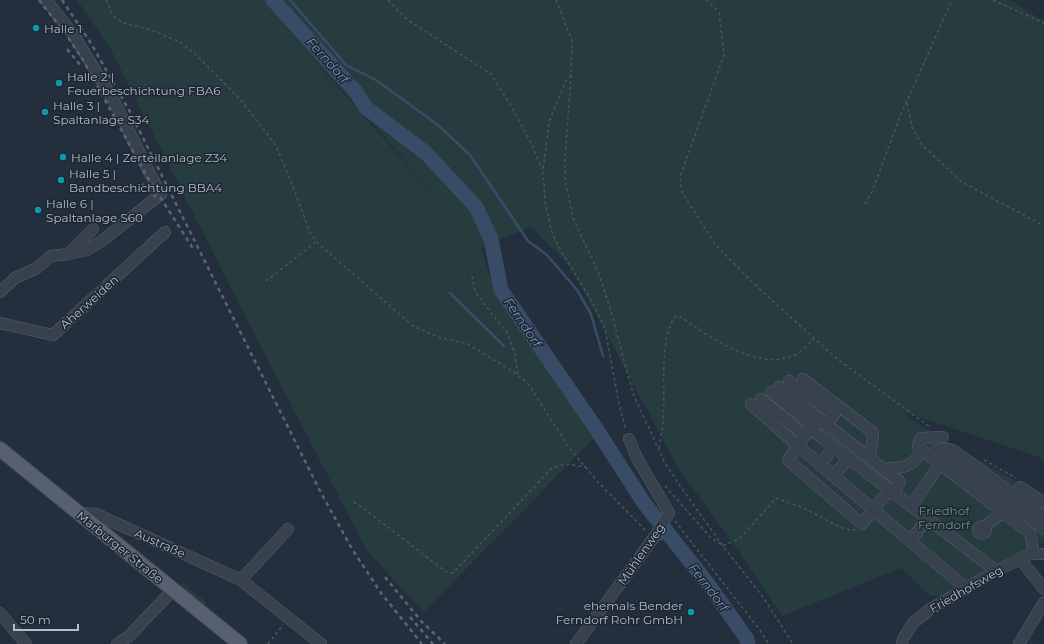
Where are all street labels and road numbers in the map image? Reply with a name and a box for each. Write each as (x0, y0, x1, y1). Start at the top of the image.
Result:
street label: Aherweiden (57, 272, 121, 332)
street label: Marburger Straße (74, 508, 166, 586)
street label: Mühlenweg (614, 520, 668, 588)
street label: Austraße (132, 525, 188, 561)
street label: Friedhofsweg (927, 562, 1005, 616)

